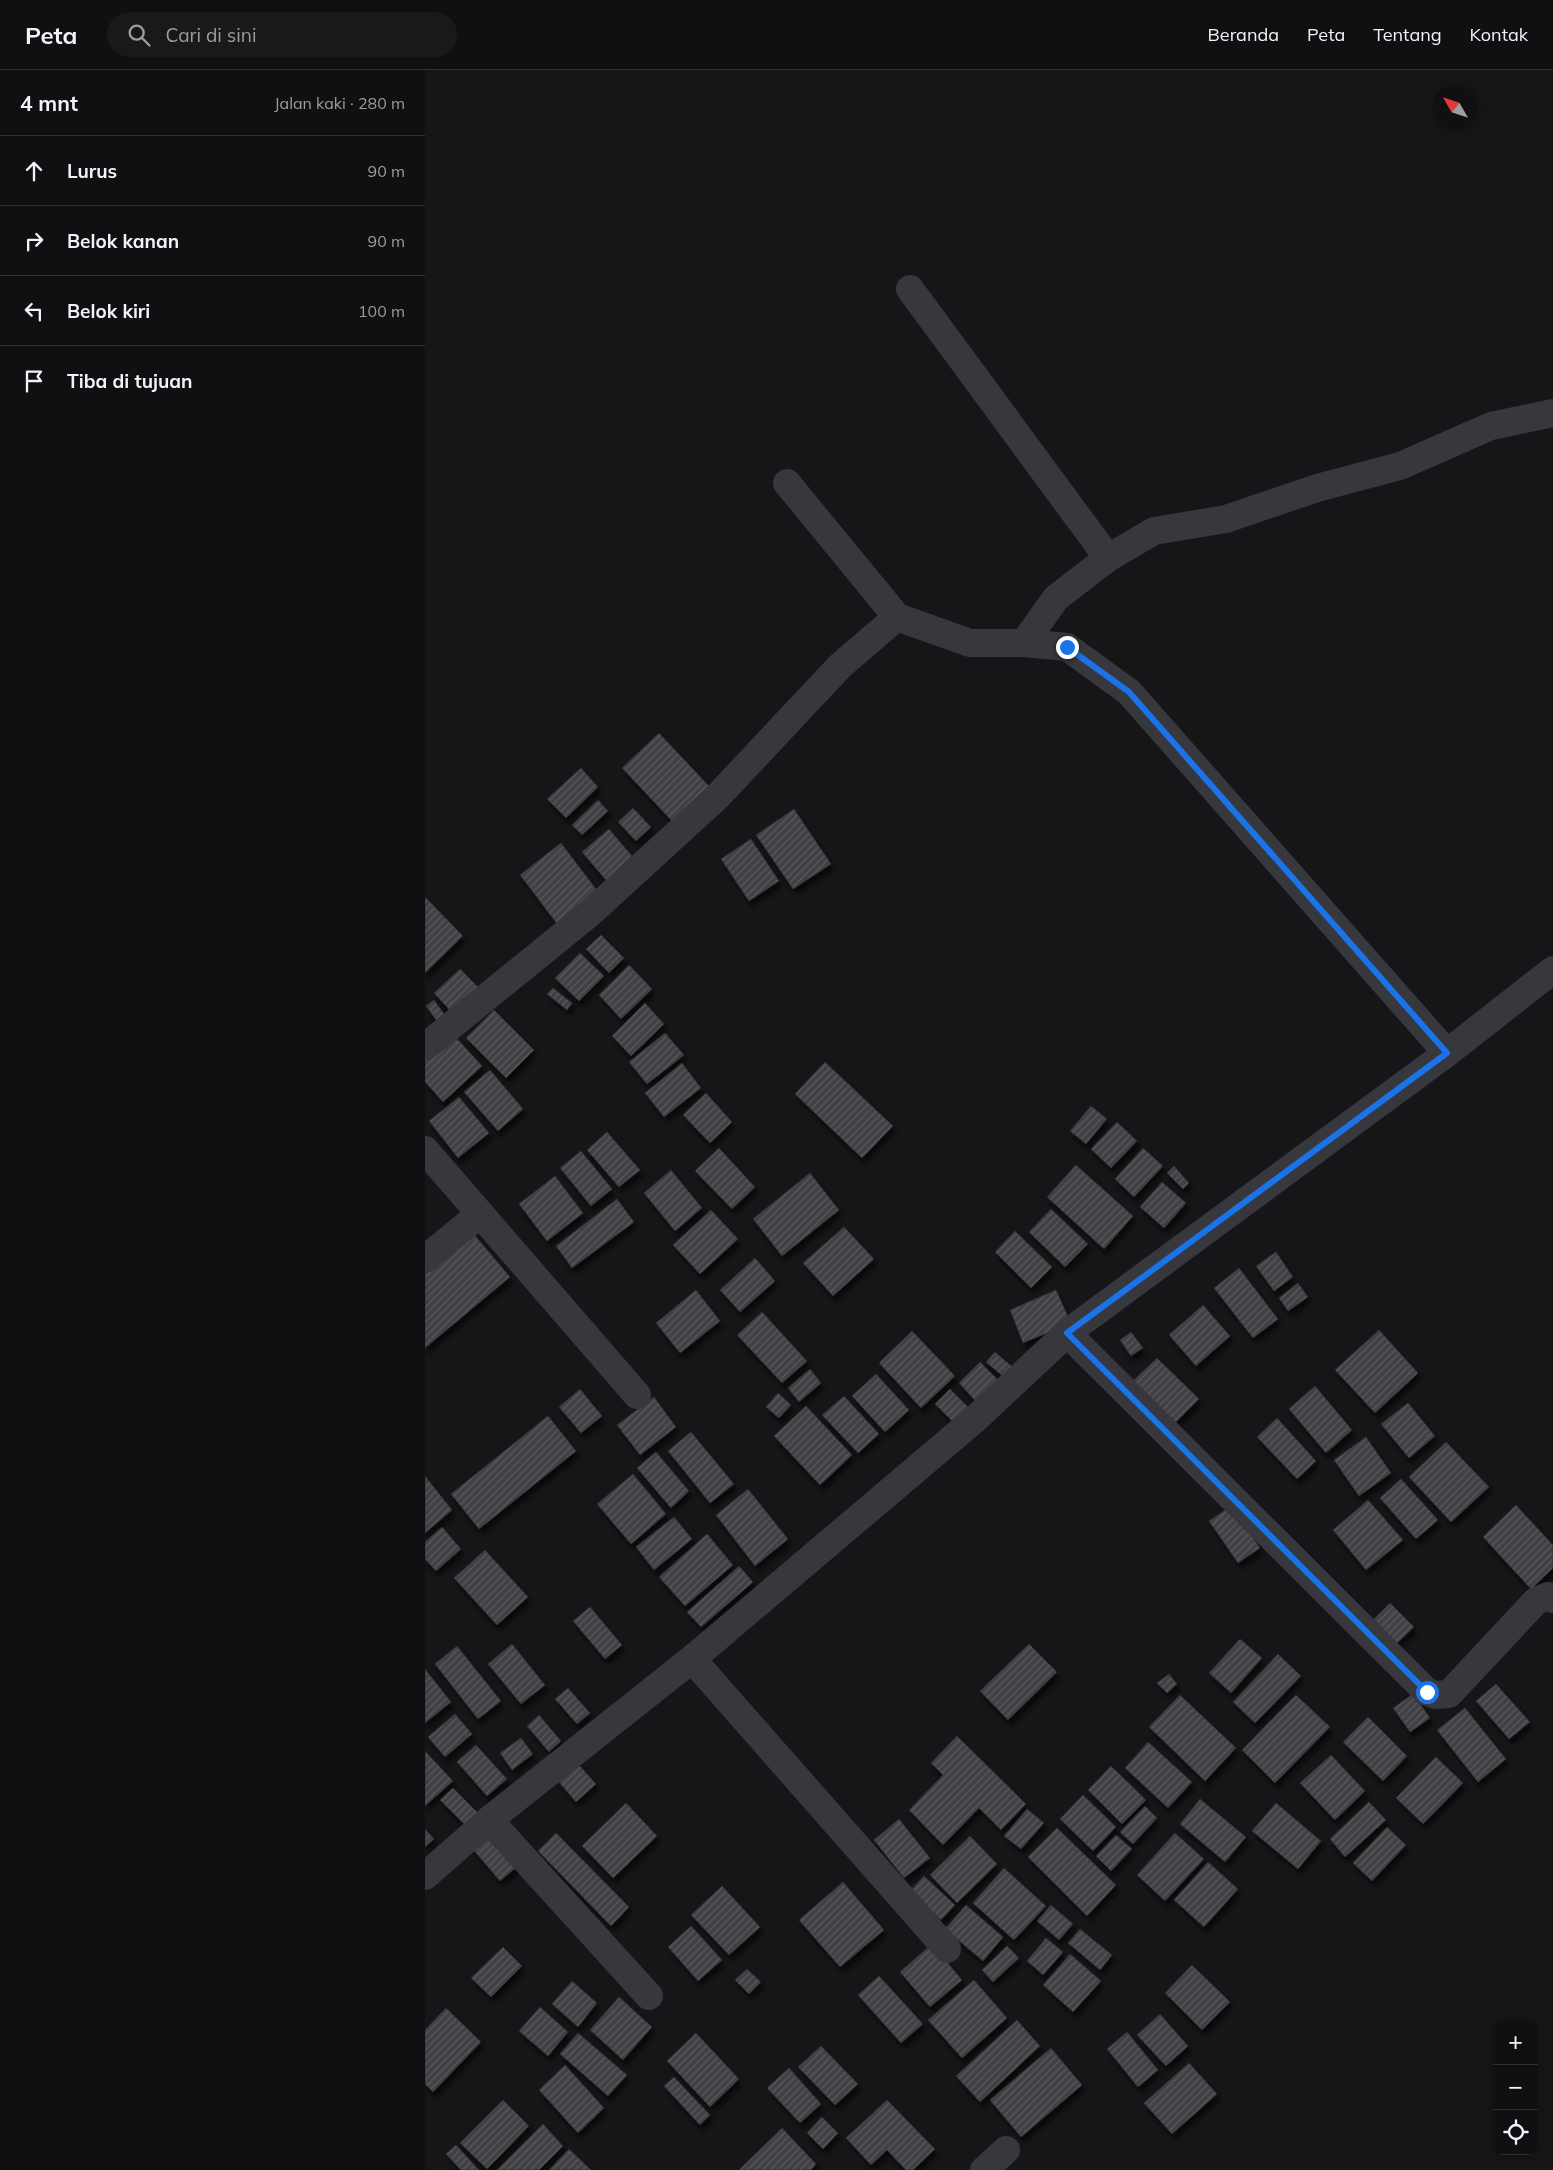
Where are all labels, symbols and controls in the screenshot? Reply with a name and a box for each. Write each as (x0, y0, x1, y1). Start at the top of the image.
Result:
search box (107, 12, 457, 57)
text: Peta (25, 20, 77, 50)
icon: search (125, 21, 153, 49)
text: Cari di sini (165, 23, 256, 47)
text: Beranda (1208, 23, 1279, 46)
text: Peta (1307, 23, 1345, 46)
text: Tentang (1373, 23, 1442, 46)
text: Kontak (1470, 23, 1528, 46)
north arrow (1433, 85, 1478, 130)
text: 4 mnt (20, 90, 78, 116)
text: Jalan kaki · 280 m (274, 93, 405, 113)
icon: ahead (20, 157, 48, 185)
text: Lurus (67, 159, 117, 183)
text: 90 m (368, 161, 405, 181)
icon: right (20, 227, 48, 255)
text: Belok kanan (67, 229, 179, 253)
text: 90 m (368, 231, 405, 251)
icon: left (20, 297, 48, 325)
text: Belok kiri (67, 299, 150, 323)
text: 100 m (358, 301, 405, 321)
icon: arrive (20, 367, 48, 395)
text: Tiba di tujuan (67, 369, 192, 393)
route end (1056, 636, 1079, 659)
route start (1416, 1681, 1439, 1704)
map controls (1493, 2020, 1538, 2155)
button: + (1493, 2020, 1538, 2065)
button: − (1493, 2065, 1538, 2110)
button: locate (1493, 2110, 1538, 2155)

